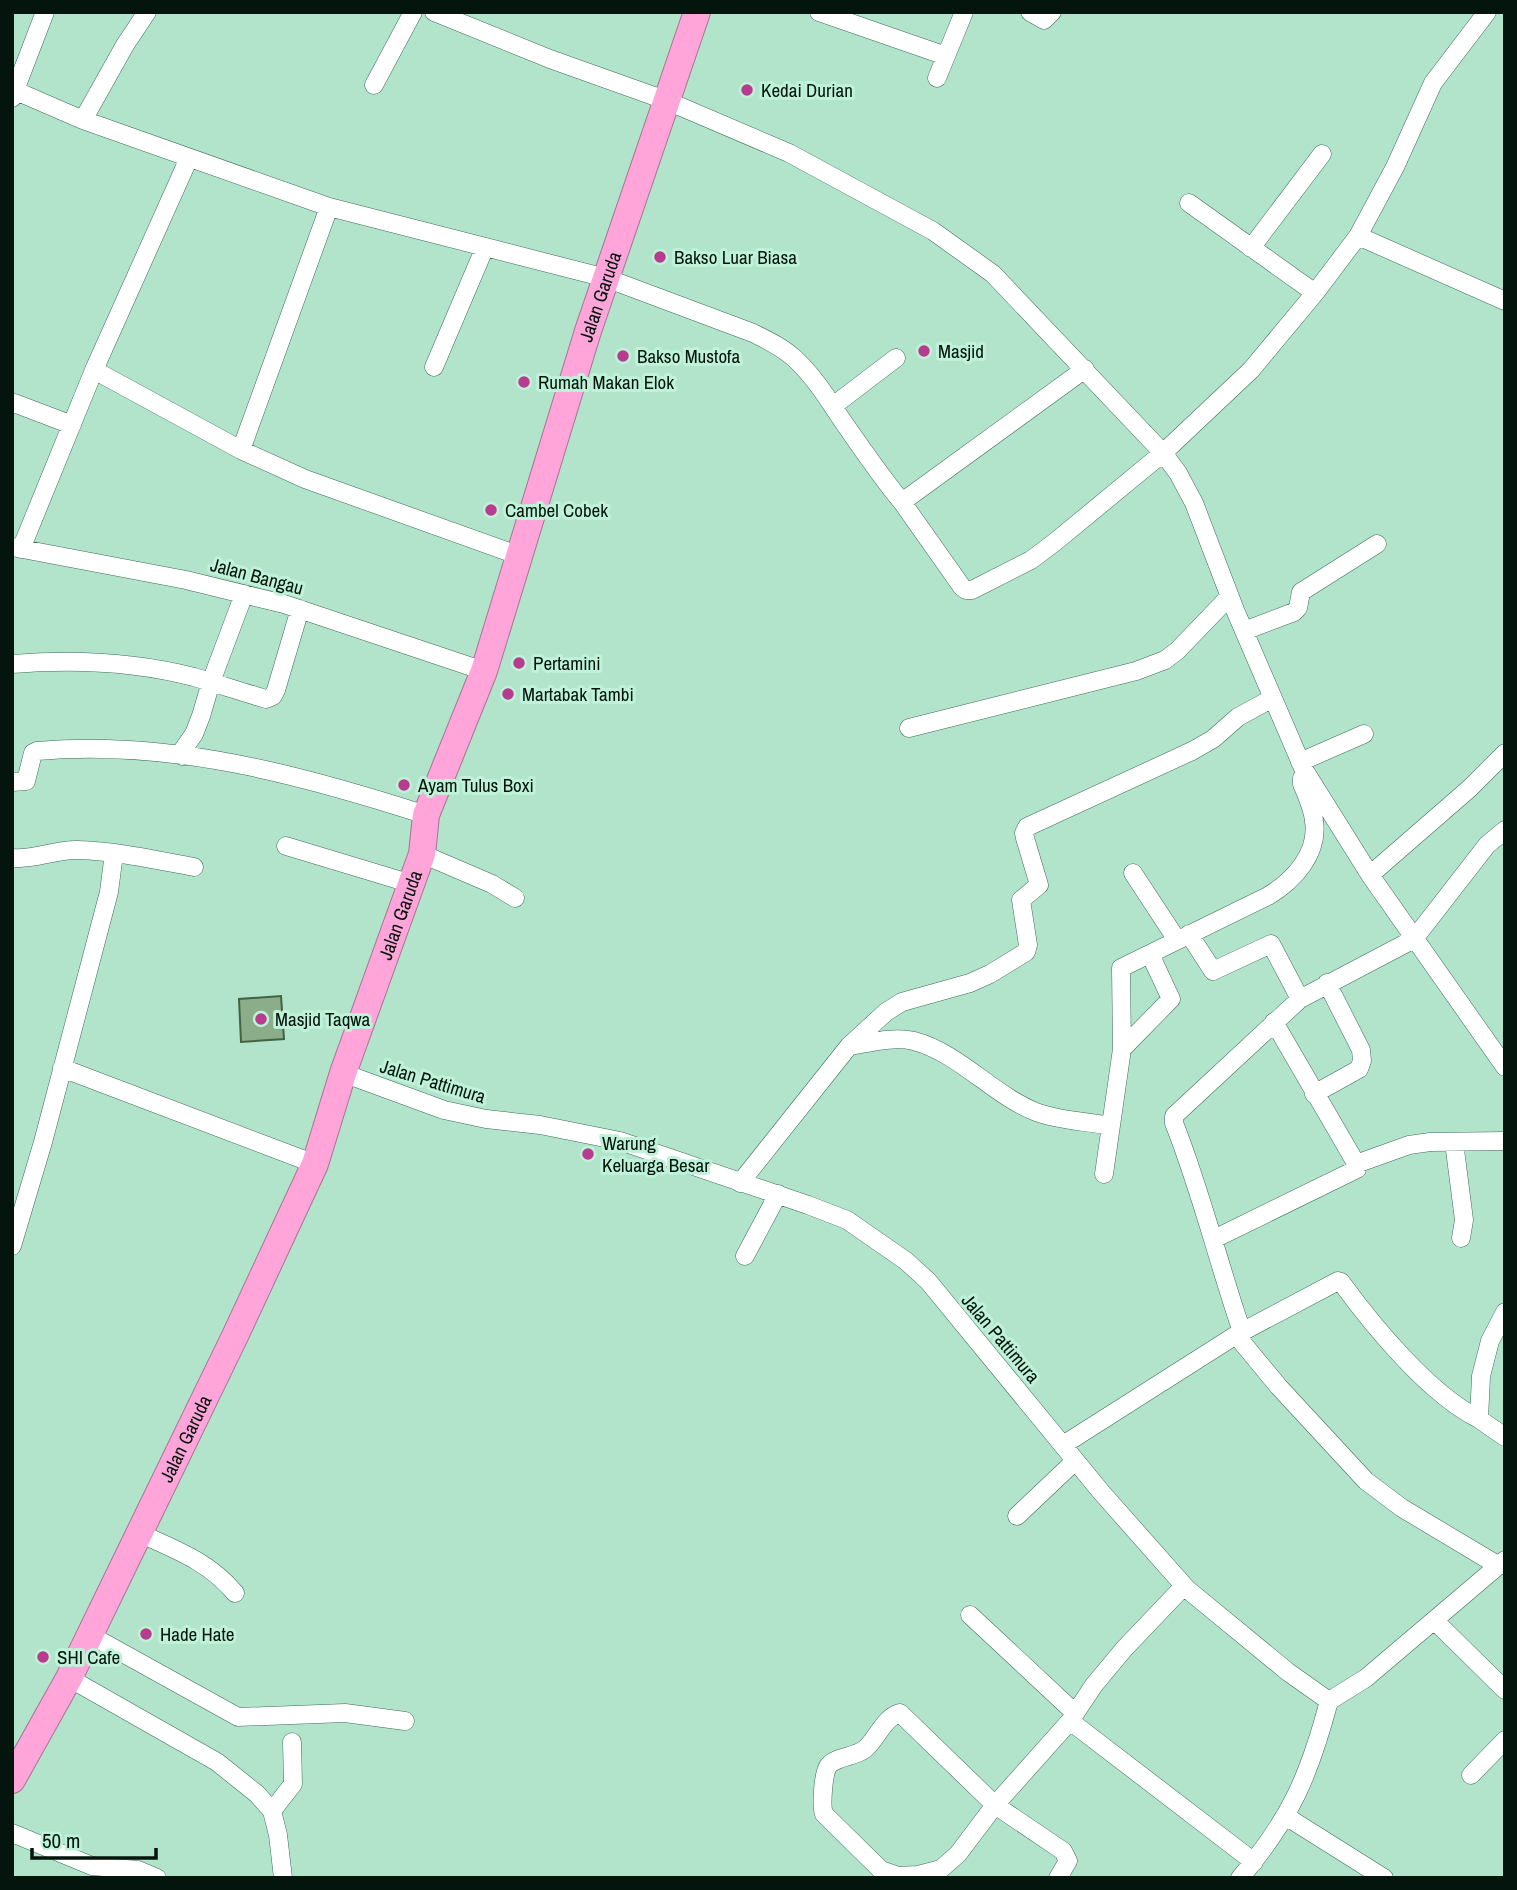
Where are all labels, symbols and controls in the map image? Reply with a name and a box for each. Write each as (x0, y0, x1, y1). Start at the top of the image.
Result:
place label: Kedai Durian (761, 77, 853, 103)
marker: Kedai Durian (739, 82, 755, 98)
place label: Bakso Luar Biasa (674, 244, 797, 270)
street label: Jalan Garuda (572, 248, 627, 345)
marker: Bakso Luar Biasa (652, 249, 668, 265)
place label: Masjid (938, 338, 984, 364)
place label: Bakso Mustofa (637, 343, 740, 369)
marker: Masjid (916, 343, 932, 359)
marker: Bakso Mustofa (615, 348, 631, 364)
place label: Rumah Makan Elok (538, 369, 674, 395)
marker: Rumah Makan Elok (516, 374, 532, 390)
place label: Cambel Cobek (505, 497, 608, 523)
marker: Cambel Cobek (483, 502, 499, 518)
street label: Jalan Bangau (208, 551, 306, 601)
place label: Pertamini (533, 650, 601, 676)
marker: Pertamini (511, 655, 527, 671)
place label: Martabak Tambi (522, 681, 634, 707)
marker: Martabak Tambi (500, 686, 516, 702)
place label: Ayam Tulus Boxi (417, 772, 534, 798)
marker: Ayam Tulus Boxi (396, 777, 412, 793)
street label: Jalan Garuda (372, 866, 428, 963)
place label: Masjid Taqwa (275, 1006, 371, 1032)
marker: Masjid Taqwa (253, 1011, 269, 1027)
street label: Jalan Pattimura (377, 1053, 489, 1109)
place label: Warung Keluarga Besar (602, 1130, 710, 1178)
marker: Warung Keluarga Besar (580, 1146, 596, 1162)
street label: Jalan Pattimura (956, 1288, 1046, 1388)
street label: Jalan Garuda (153, 1390, 217, 1486)
place label: Hade Hate (160, 1621, 234, 1647)
marker: Hade Hate (138, 1626, 154, 1642)
place label: SHI Cafe (57, 1644, 120, 1670)
marker: SHI Cafe (35, 1649, 51, 1665)
scale bar (32, 1816, 156, 1860)
text: 50 m (42, 1826, 80, 1855)

